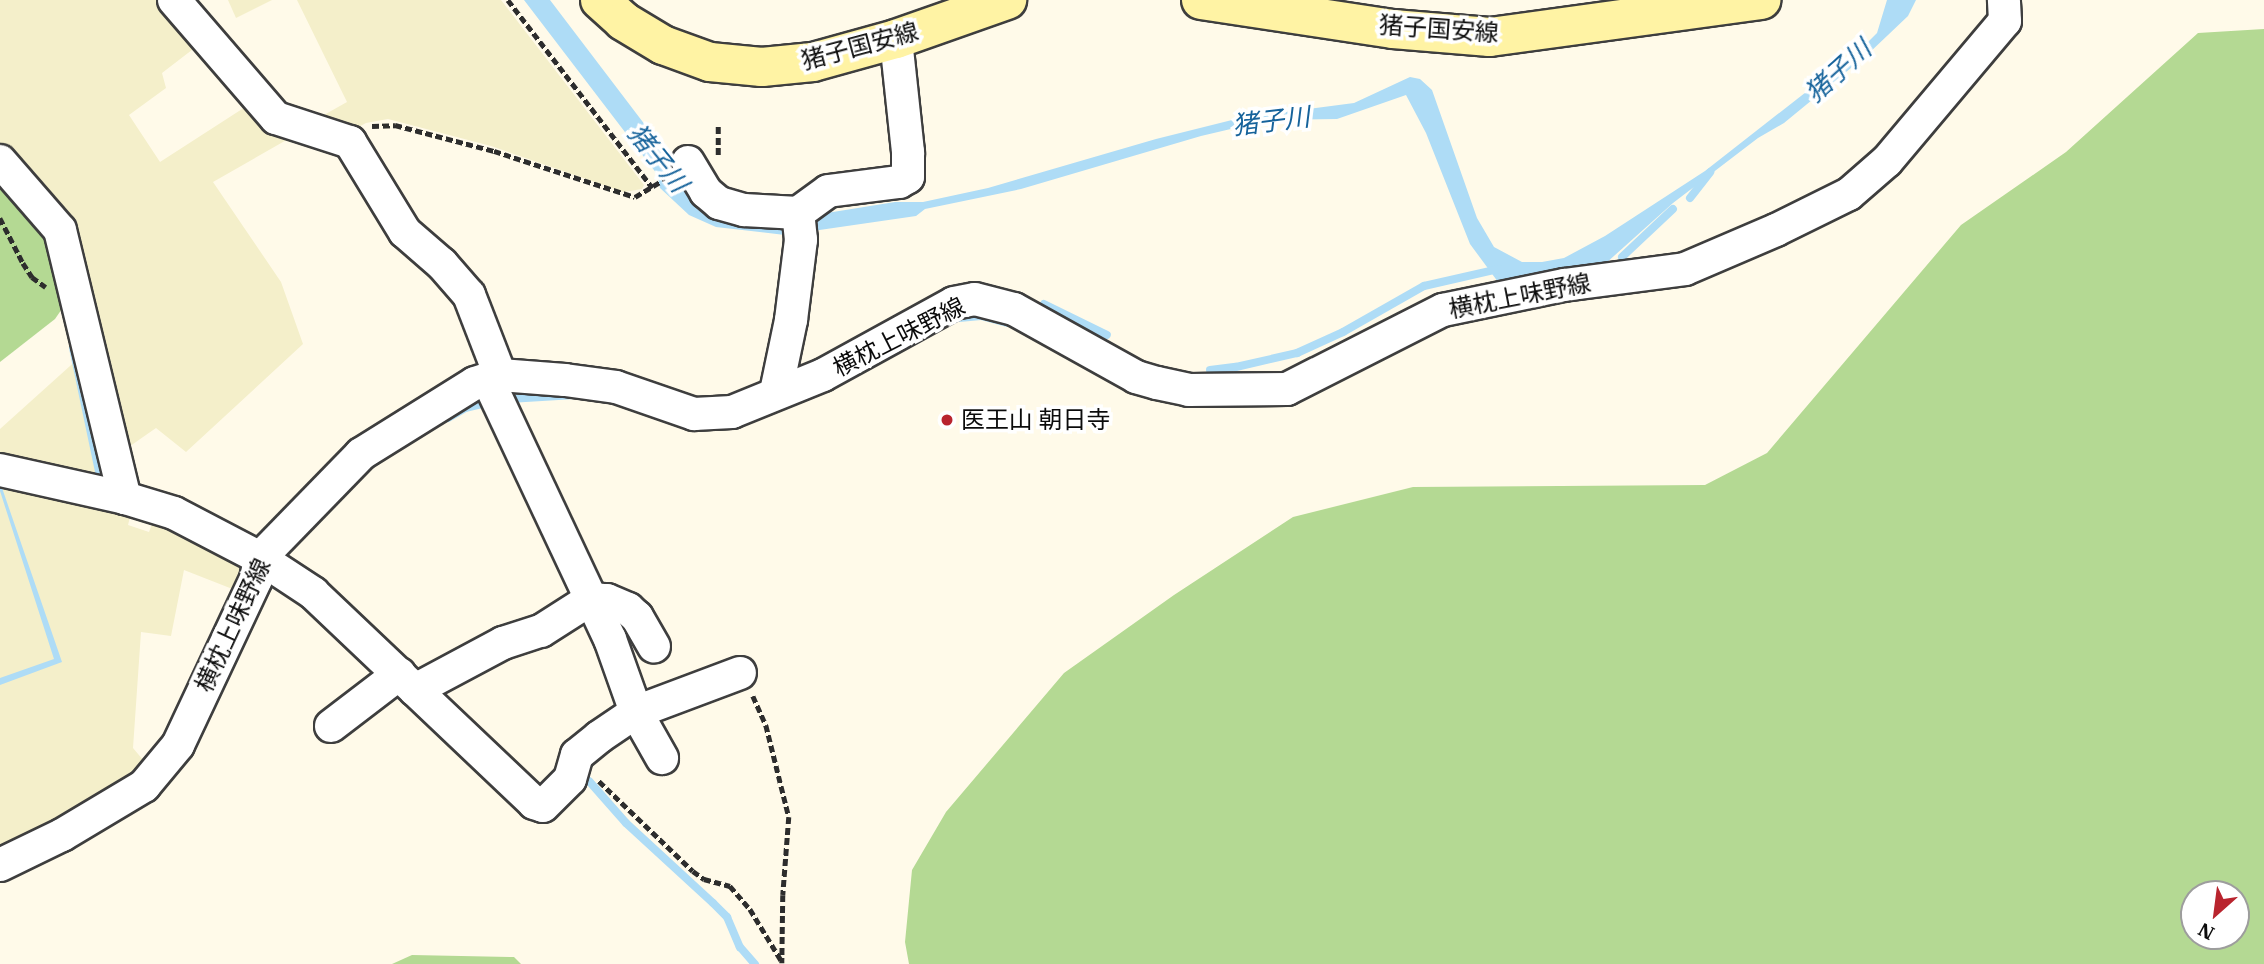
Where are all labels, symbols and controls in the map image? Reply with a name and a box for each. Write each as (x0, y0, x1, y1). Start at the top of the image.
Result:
street label: 猪子国安線 (1378, 10, 1500, 48)
street label: 猪子国安線 (798, 17, 922, 75)
water label: 猪子川 (1799, 33, 1877, 109)
water label: 猪子川 (1230, 101, 1312, 141)
water label: 猪子川 (621, 118, 695, 198)
street label: 横枕上味野線 (1447, 268, 1593, 324)
street label: 横枕上味野線 (828, 291, 970, 383)
place label: 医王山 朝日寺 (961, 406, 1111, 434)
marker: 医王山 朝日寺 (939, 412, 955, 428)
street label: 横枕上味野線 (190, 554, 276, 696)
north arrow (2180, 880, 2250, 950)
text: N (2194, 918, 2218, 946)

